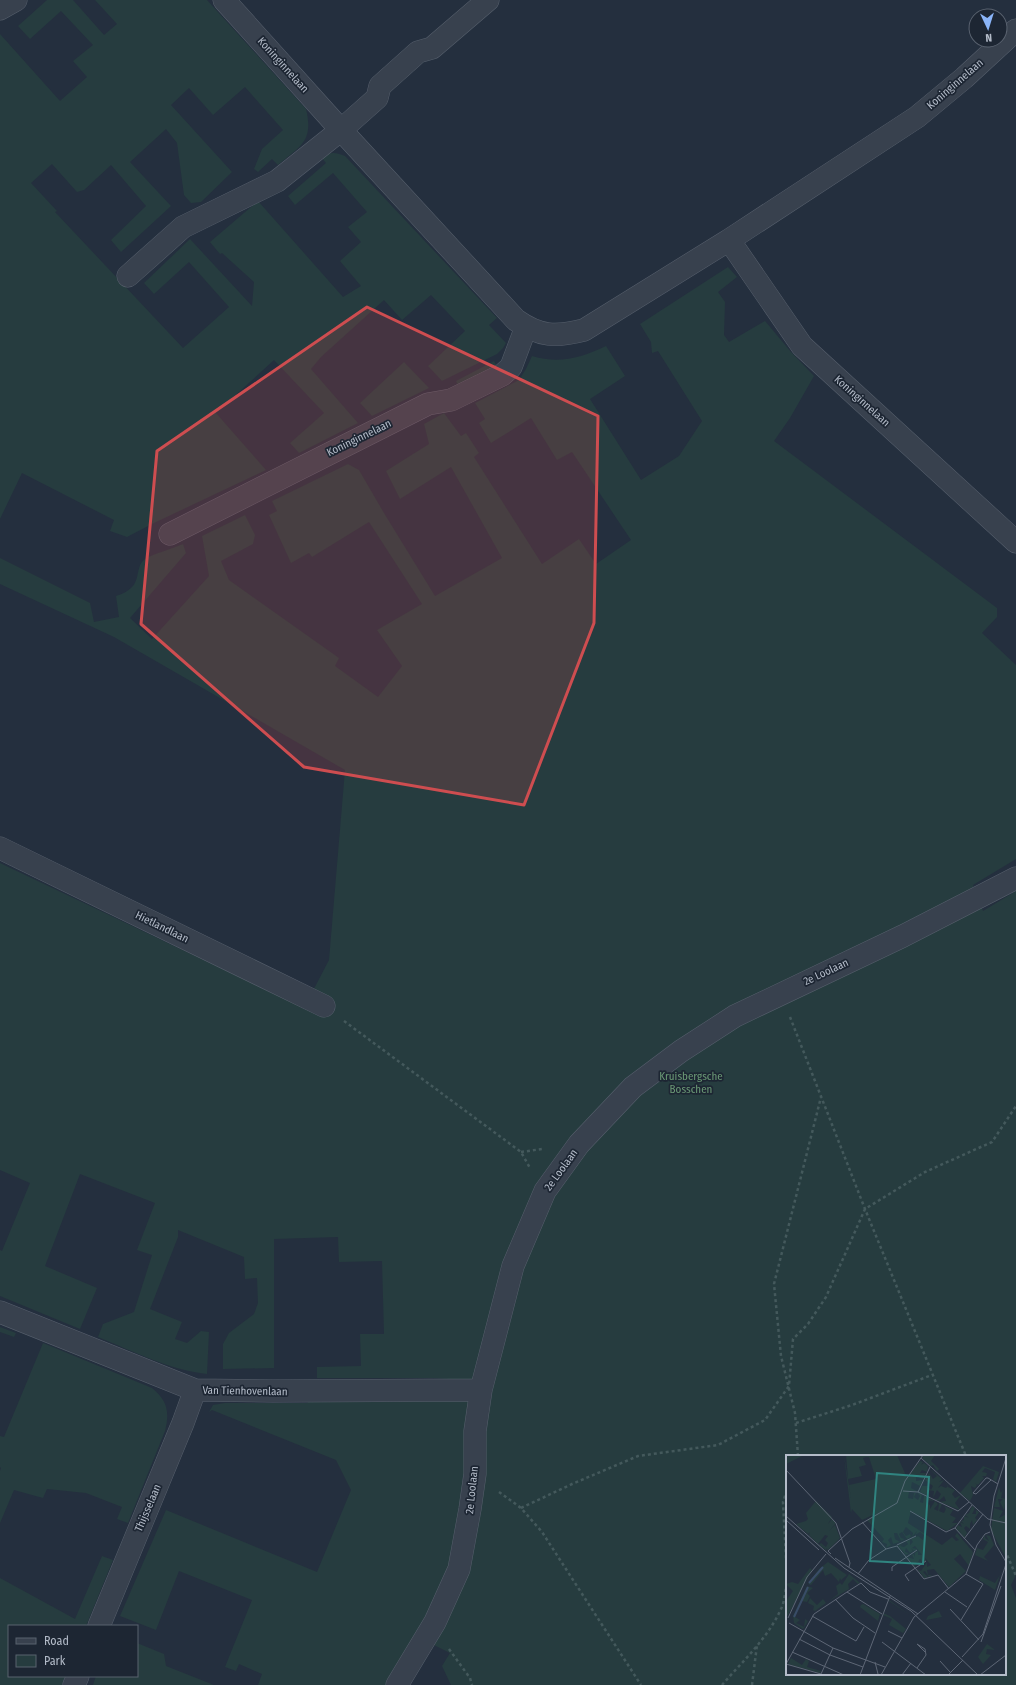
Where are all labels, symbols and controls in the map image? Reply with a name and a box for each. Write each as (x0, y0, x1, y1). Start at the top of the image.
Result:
north arrow (968, 8, 1008, 48)
text: N (985, 31, 992, 44)
street label: Koninginnelaan (255, 35, 311, 95)
street label: Koninginnelaan (924, 56, 986, 112)
street label: Koninginnelaan (832, 373, 892, 429)
street label: Koninginnelaan (325, 417, 393, 459)
street label: Hietlandlaan (133, 909, 191, 945)
street label: 2e Loolaan (801, 956, 851, 988)
park label: Kruisbergsche Bosschen (659, 1070, 723, 1096)
street label: 2e Loolaan (542, 1147, 580, 1193)
street label: Van Tienhovenlaan (202, 1384, 288, 1398)
inset map (786, 1455, 1006, 1675)
street label: 2e Loolaan (463, 1465, 481, 1515)
street label: Thijsselaan (132, 1482, 164, 1534)
legend (8, 1625, 138, 1677)
text: Road (44, 1634, 69, 1648)
text: Park (44, 1654, 66, 1668)

